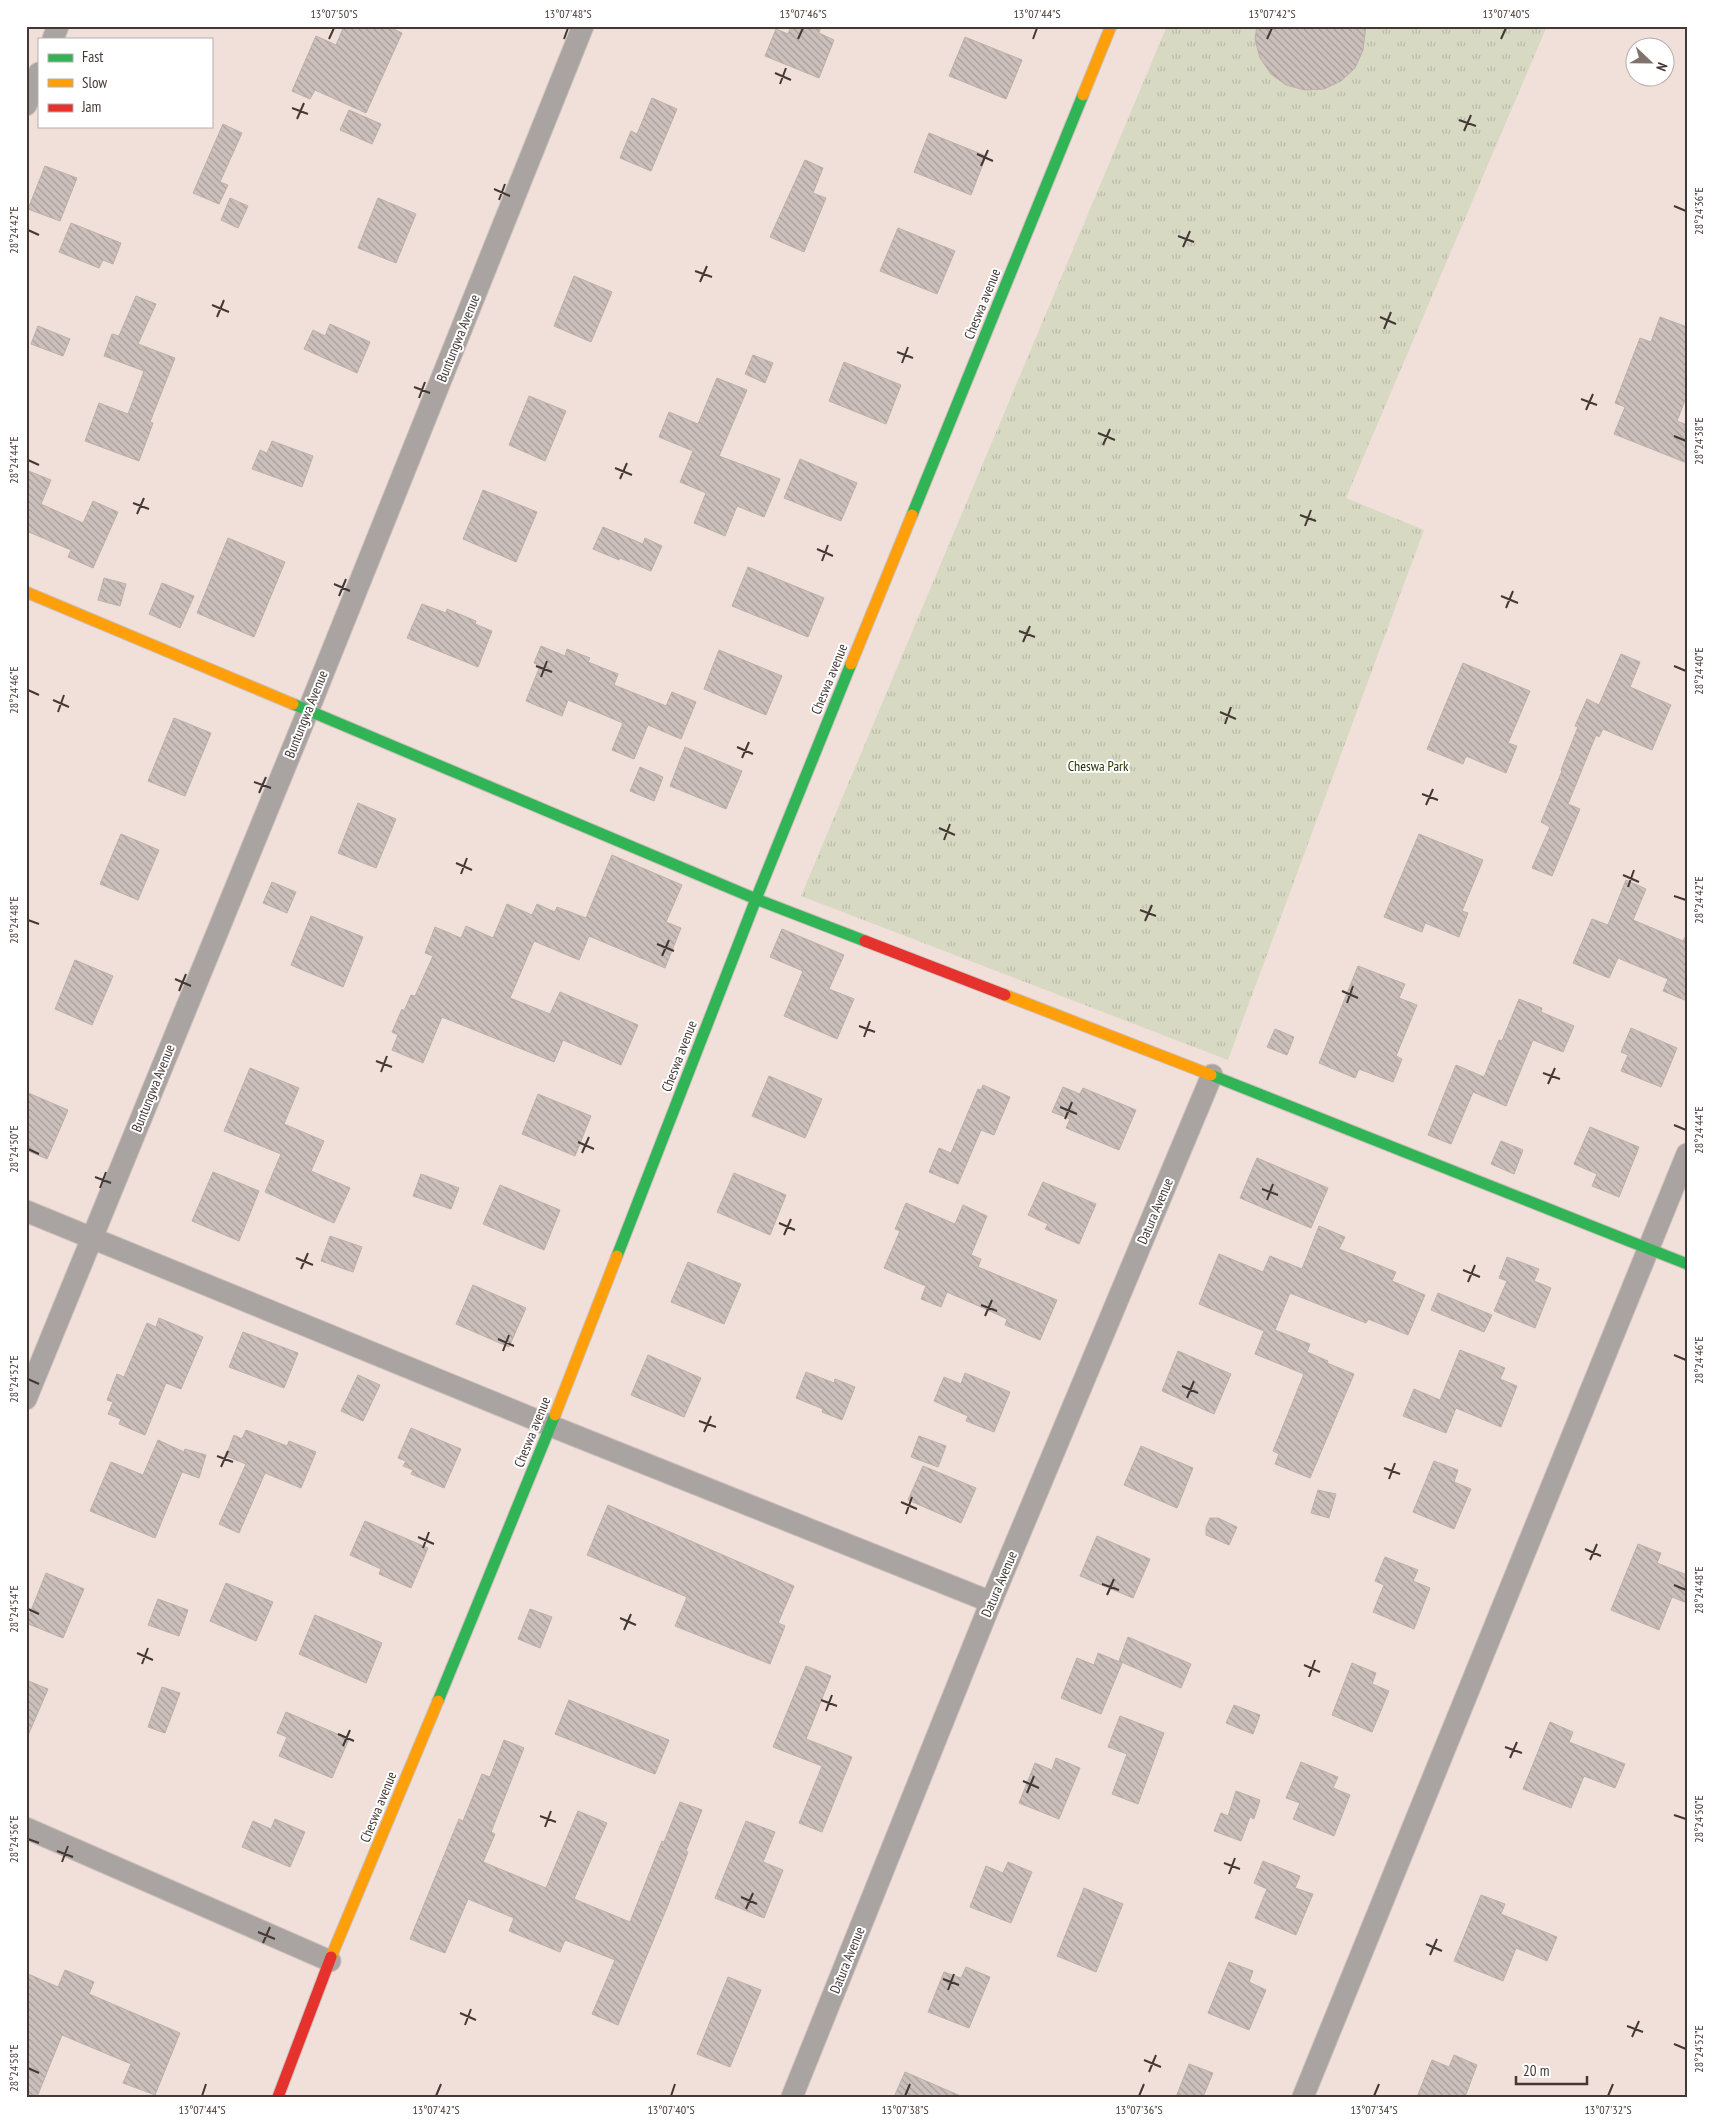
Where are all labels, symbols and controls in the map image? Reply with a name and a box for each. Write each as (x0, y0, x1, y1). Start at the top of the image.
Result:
text: 13°07'50"S (310, 6, 358, 21)
text: 13°07'48"S (544, 6, 592, 21)
text: 13°07'46"S (779, 6, 827, 21)
text: 13°07'44"S (1013, 6, 1061, 21)
text: 13°07'42"S (1248, 6, 1296, 21)
text: 13°07'40"S (1482, 6, 1530, 21)
legend (38, 38, 212, 128)
north arrow (1626, 38, 1676, 88)
text: Fast (82, 47, 103, 66)
text: N (1652, 60, 1672, 74)
text: Slow (82, 73, 107, 92)
text: Jam (81, 97, 101, 116)
text: 28°24'36"E (1691, 187, 1706, 235)
text: 28°24'42"E (6, 206, 21, 254)
street label: Cheswa avenue (960, 266, 1004, 342)
street label: Buntungwa Avenue (432, 291, 484, 384)
text: 28°24'38"E (1691, 417, 1706, 465)
text: 28°24'44"E (6, 436, 21, 484)
street label: Cheswa avenue (807, 641, 851, 717)
text: 28°24'40"E (1691, 647, 1706, 695)
text: 28°24'46"E (6, 666, 21, 714)
street label: Buntungwa Avenue (280, 667, 332, 760)
park label: Cheswa Park (1068, 757, 1129, 775)
text: 28°24'42"E (1691, 876, 1706, 924)
text: 28°24'48"E (6, 896, 21, 944)
street label: Cheswa avenue (657, 1018, 701, 1094)
street label: Buntungwa Avenue (127, 1041, 179, 1134)
text: 28°24'44"E (1691, 1106, 1706, 1154)
text: 28°24'50"E (6, 1125, 21, 1173)
street label: Datura Avenue (1133, 1175, 1177, 1247)
text: 28°24'46"E (1691, 1336, 1706, 1384)
text: 28°24'52"E (6, 1355, 21, 1403)
street label: Cheswa avenue (510, 1394, 554, 1470)
street label: Datura Avenue (977, 1548, 1021, 1620)
text: 28°24'48"E (1691, 1566, 1706, 1614)
text: 28°24'54"E (6, 1585, 21, 1633)
street label: Cheswa avenue (356, 1769, 400, 1845)
text: 28°24'50"E (1691, 1795, 1706, 1843)
text: 28°24'56"E (6, 1815, 21, 1863)
street label: Datura Avenue (825, 1924, 869, 1996)
text: 28°24'52"E (1691, 2025, 1706, 2073)
text: 28°24'58"E (6, 2044, 21, 2092)
scale bar (1516, 2053, 1587, 2085)
text: 20 m (1523, 2061, 1549, 2080)
text: 13°07'44"S (178, 2102, 226, 2117)
text: 13°07'42"S (412, 2102, 460, 2117)
text: 13°07'40"S (647, 2102, 695, 2117)
text: 13°07'38"S (881, 2102, 929, 2117)
text: 13°07'36"S (1115, 2102, 1163, 2117)
text: 13°07'34"S (1350, 2102, 1398, 2117)
text: 13°07'32"S (1584, 2102, 1632, 2117)

